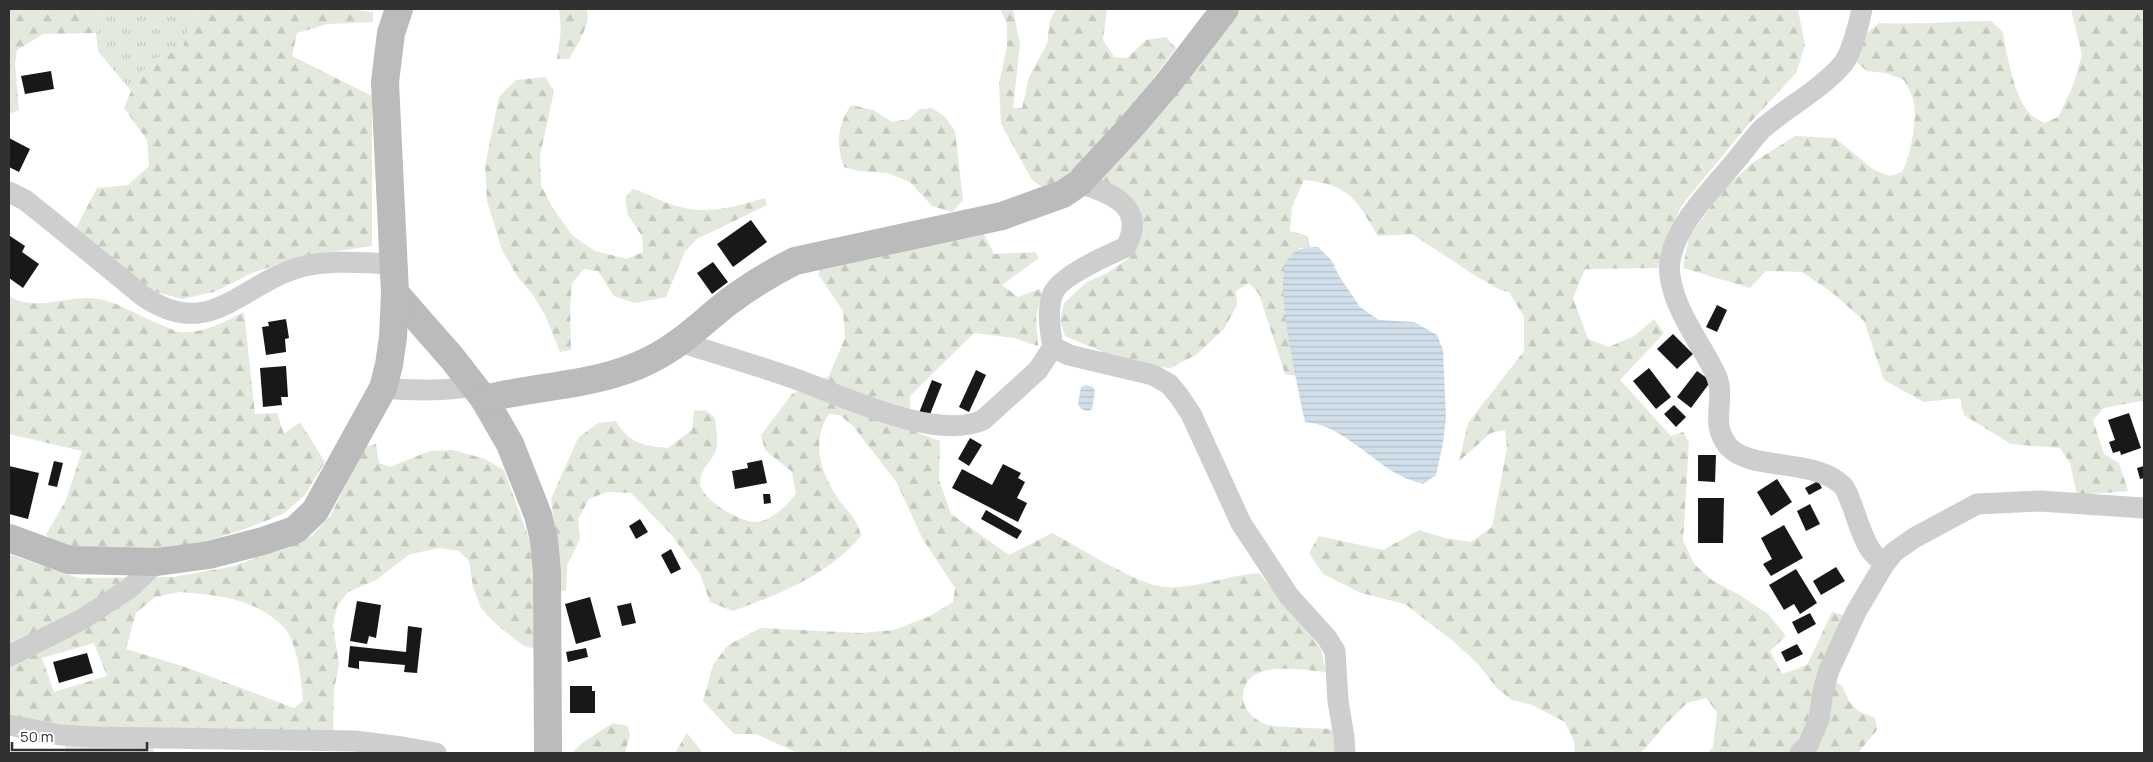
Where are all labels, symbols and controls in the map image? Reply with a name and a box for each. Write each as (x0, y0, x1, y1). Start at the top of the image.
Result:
scale bar (12, 720, 148, 752)
text: 50 m (20, 726, 54, 747)

